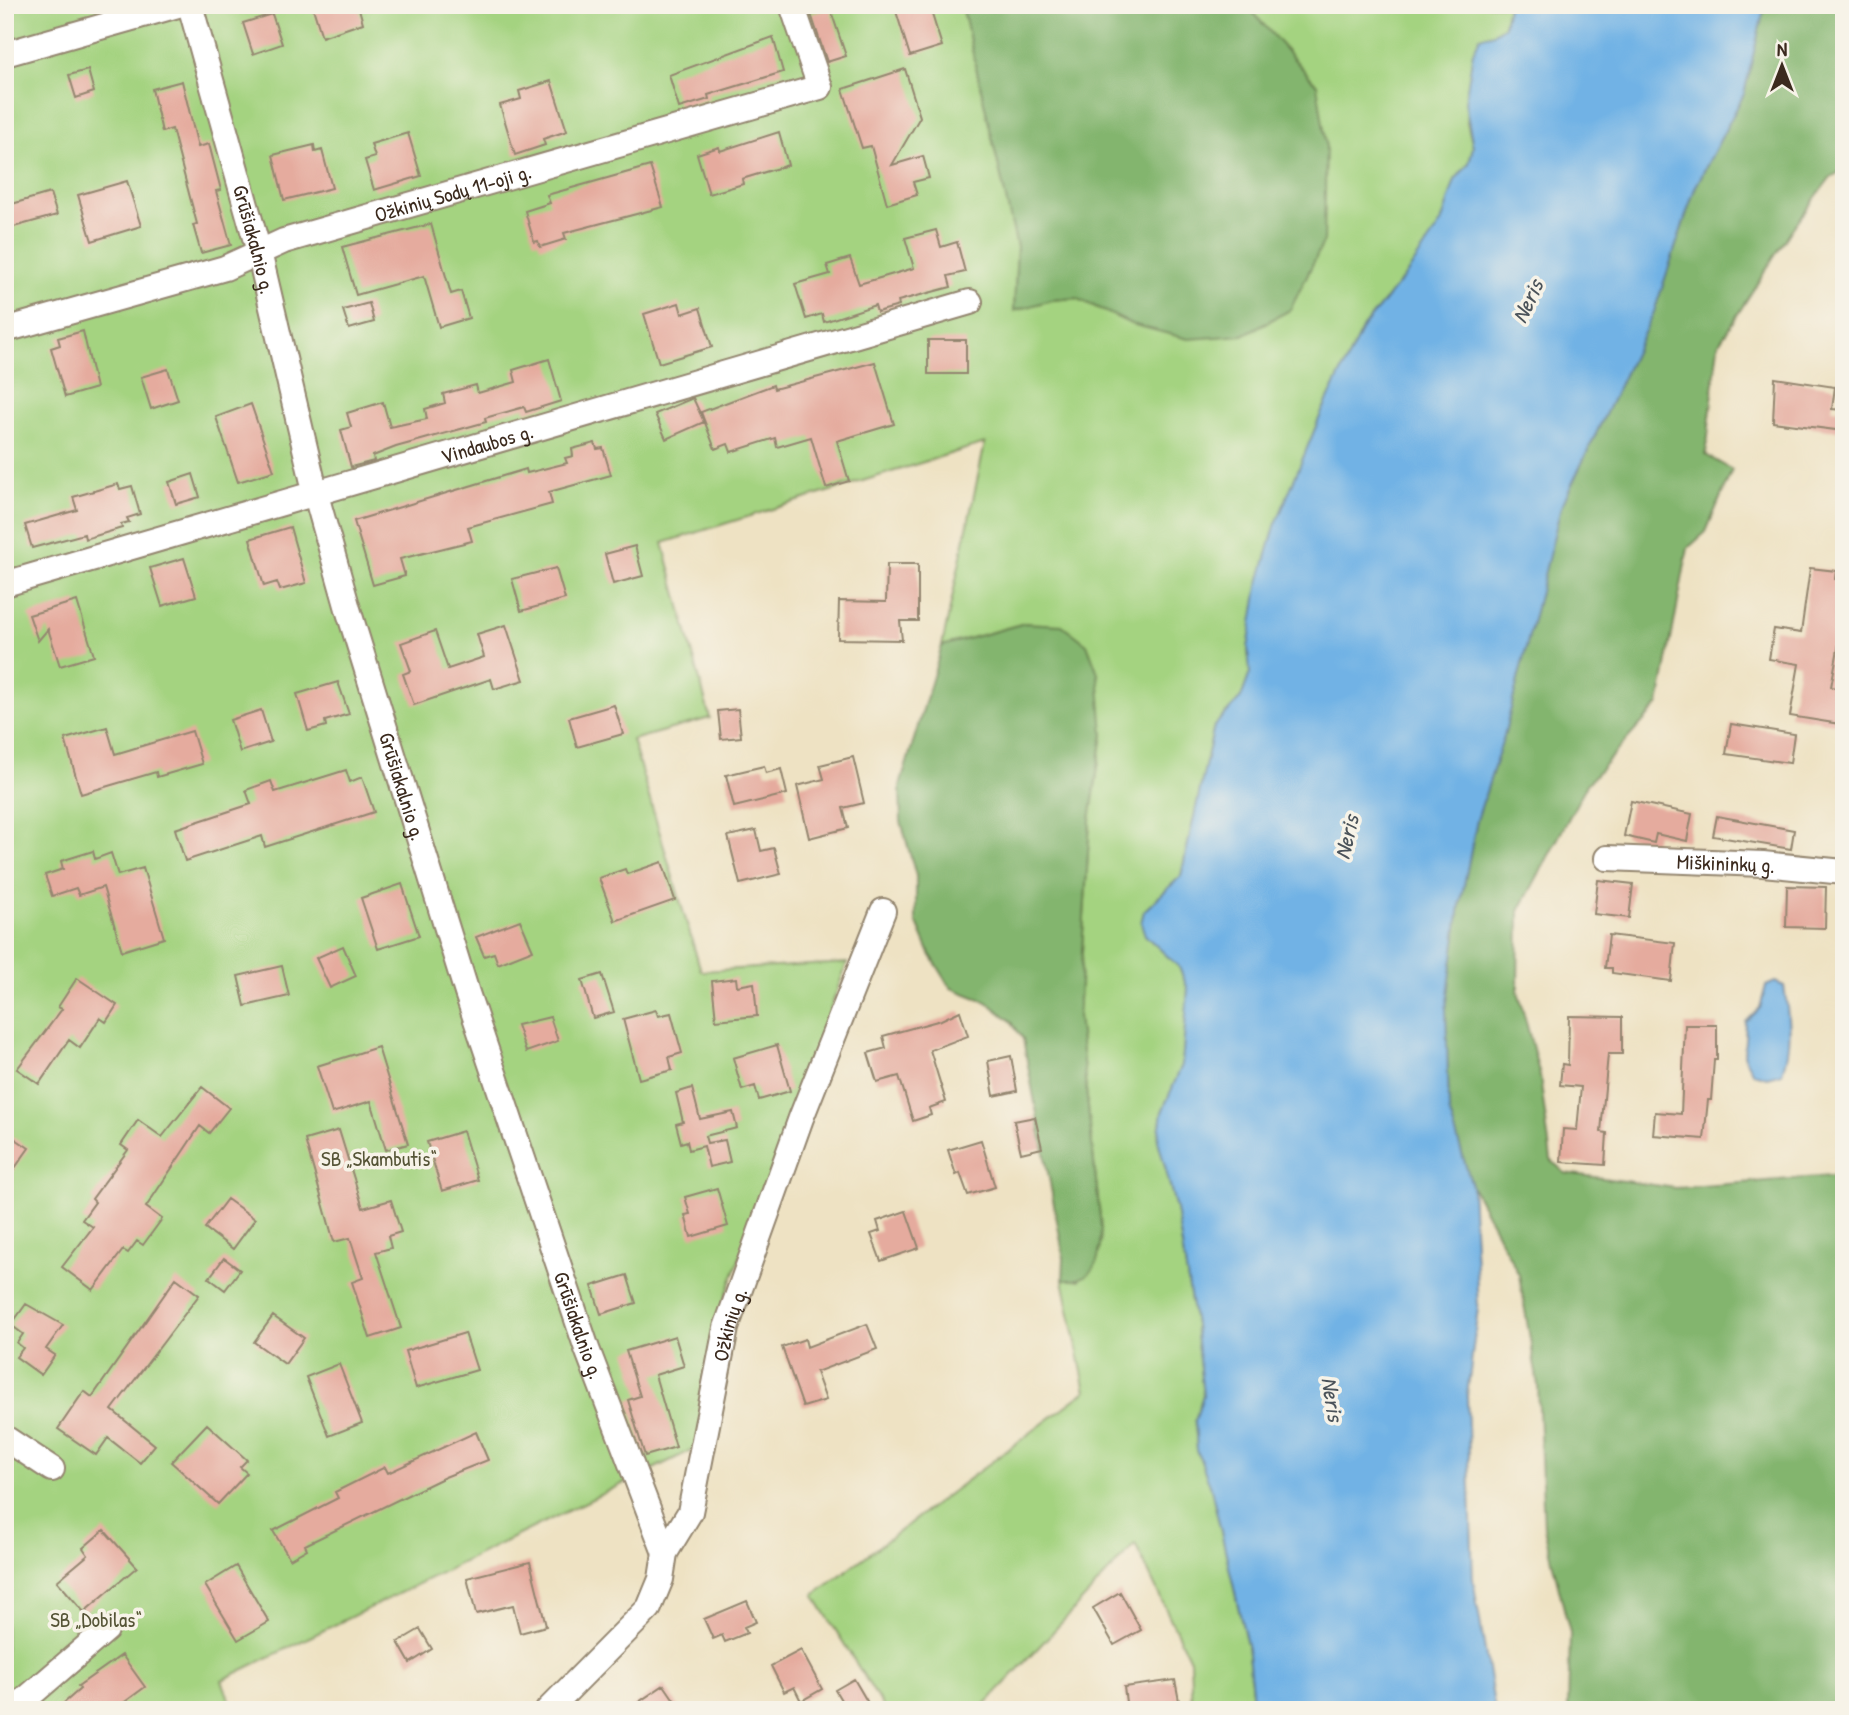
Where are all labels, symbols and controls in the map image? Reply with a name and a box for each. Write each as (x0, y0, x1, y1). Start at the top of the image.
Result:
north arrow (1748, 32, 1818, 102)
text: N (1777, 36, 1787, 62)
street label: Ožkinių Sodų 11-oji g. (371, 156, 534, 229)
street label: Grūšiakalnio g. (226, 181, 283, 297)
water label: Neris (1504, 272, 1551, 328)
street label: Vindaubos g. (437, 416, 536, 470)
street label: Grūšiakalnio g. (373, 729, 433, 844)
water label: Neris (1326, 810, 1367, 862)
street label: Miškininkų g. (1676, 846, 1776, 880)
park label: SB „Skambutis“ (321, 1144, 437, 1173)
street label: Grūšiakalnio g. (547, 1268, 611, 1383)
street label: Ožkinių g. (705, 1284, 754, 1364)
water label: Neris (1314, 1375, 1352, 1425)
park label: SB „Dobilas“ (50, 1605, 142, 1634)

